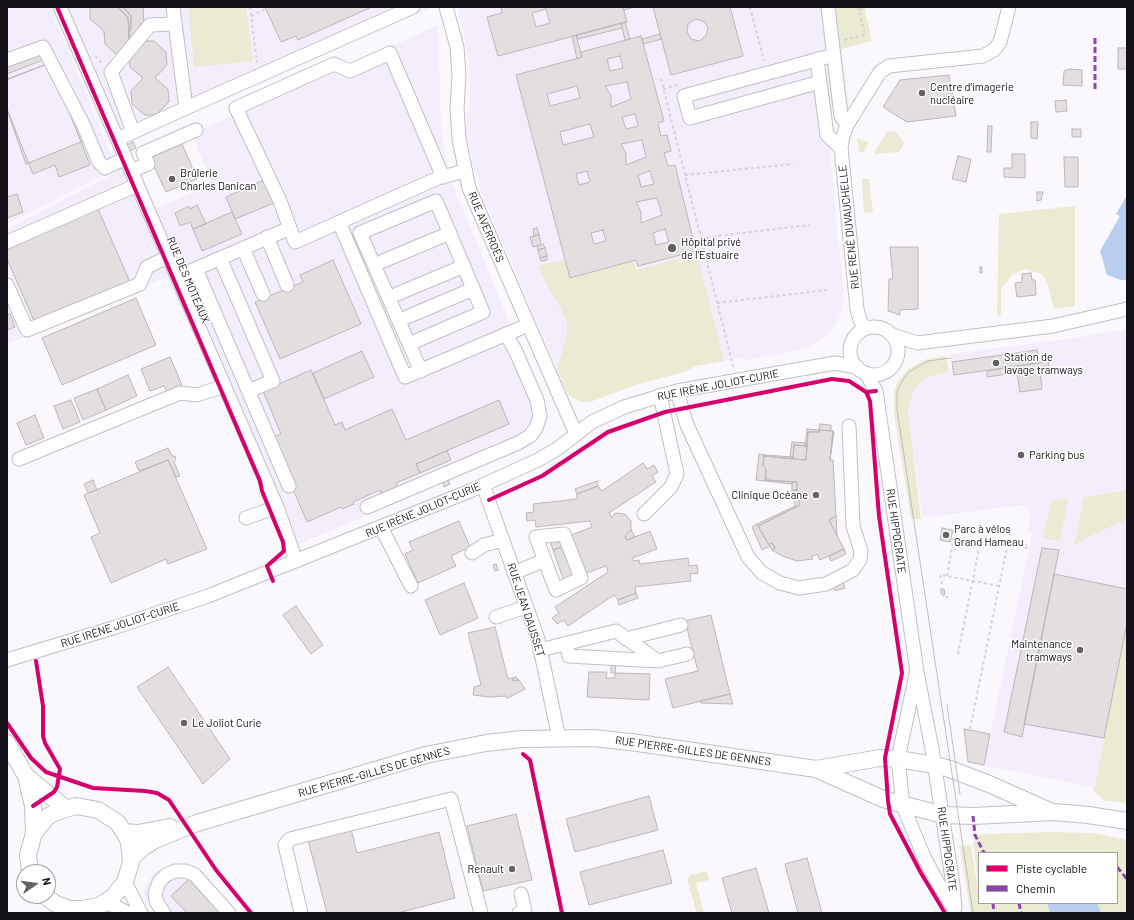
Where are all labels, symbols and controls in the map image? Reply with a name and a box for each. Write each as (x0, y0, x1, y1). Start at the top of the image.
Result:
place label: Centre d'imagerie nucléaire (930, 80, 1014, 106)
marker: Centre d'imagerie nucléaire (917, 88, 927, 98)
street label: RUE RENÉ DUVAUCHELLE (836, 164, 862, 290)
place label: Brûlerie Charles Danican (180, 166, 256, 192)
marker: Brûlerie Charles Danican (167, 174, 177, 184)
street label: RUE AVERROÈS (465, 190, 507, 264)
street label: RUE DES MOTEAUX (164, 235, 212, 325)
place label: Hôpital privé de l'Estuaire (681, 235, 741, 261)
marker: Hôpital privé de l'Estuaire (666, 242, 678, 254)
place label: Station de lavage tramways (1004, 350, 1083, 376)
marker: Station de lavage tramways (991, 358, 1001, 368)
street label: RUE IRÈNE JOLIOT-CURIE (656, 367, 780, 403)
place label: Parking bus (1029, 448, 1085, 462)
marker: Parking bus (1016, 450, 1026, 460)
street label: RUE IRÈNE JOLIOT-CURIE (363, 480, 483, 540)
place label: Clinique Océane (732, 488, 808, 502)
street label: RUE HIPPOCRATE (884, 488, 908, 574)
marker: Clinique Océane (811, 490, 821, 500)
place label: Parc à vélos Grand Hameau (954, 522, 1024, 548)
marker: Parc à vélos Grand Hameau (941, 530, 951, 540)
street label: RUE JEAN DAUSSET (505, 561, 547, 659)
street label: RUE IRÈNE JOLIOT-CURIE (59, 600, 181, 650)
place label: Maintenance tramways (1011, 637, 1072, 663)
marker: Maintenance tramways (1075, 645, 1085, 655)
place label: Le Joliot Curie (192, 716, 261, 730)
marker: Le Joliot Curie (179, 718, 189, 728)
street label: RUE PIERRE-GILLES DE GENNES (614, 734, 772, 768)
street label: RUE PIERRE-GILLES DE GENNES (297, 744, 451, 800)
street label: RUE HIPPOCRATE (935, 806, 959, 892)
legend (978, 852, 1118, 904)
text: Piste cyclable (1016, 861, 1087, 875)
place label: Renault (467, 862, 504, 876)
north arrow (16, 864, 56, 904)
marker: Renault (507, 864, 517, 874)
text: N (40, 876, 54, 886)
text: Chemin (1016, 881, 1056, 895)

